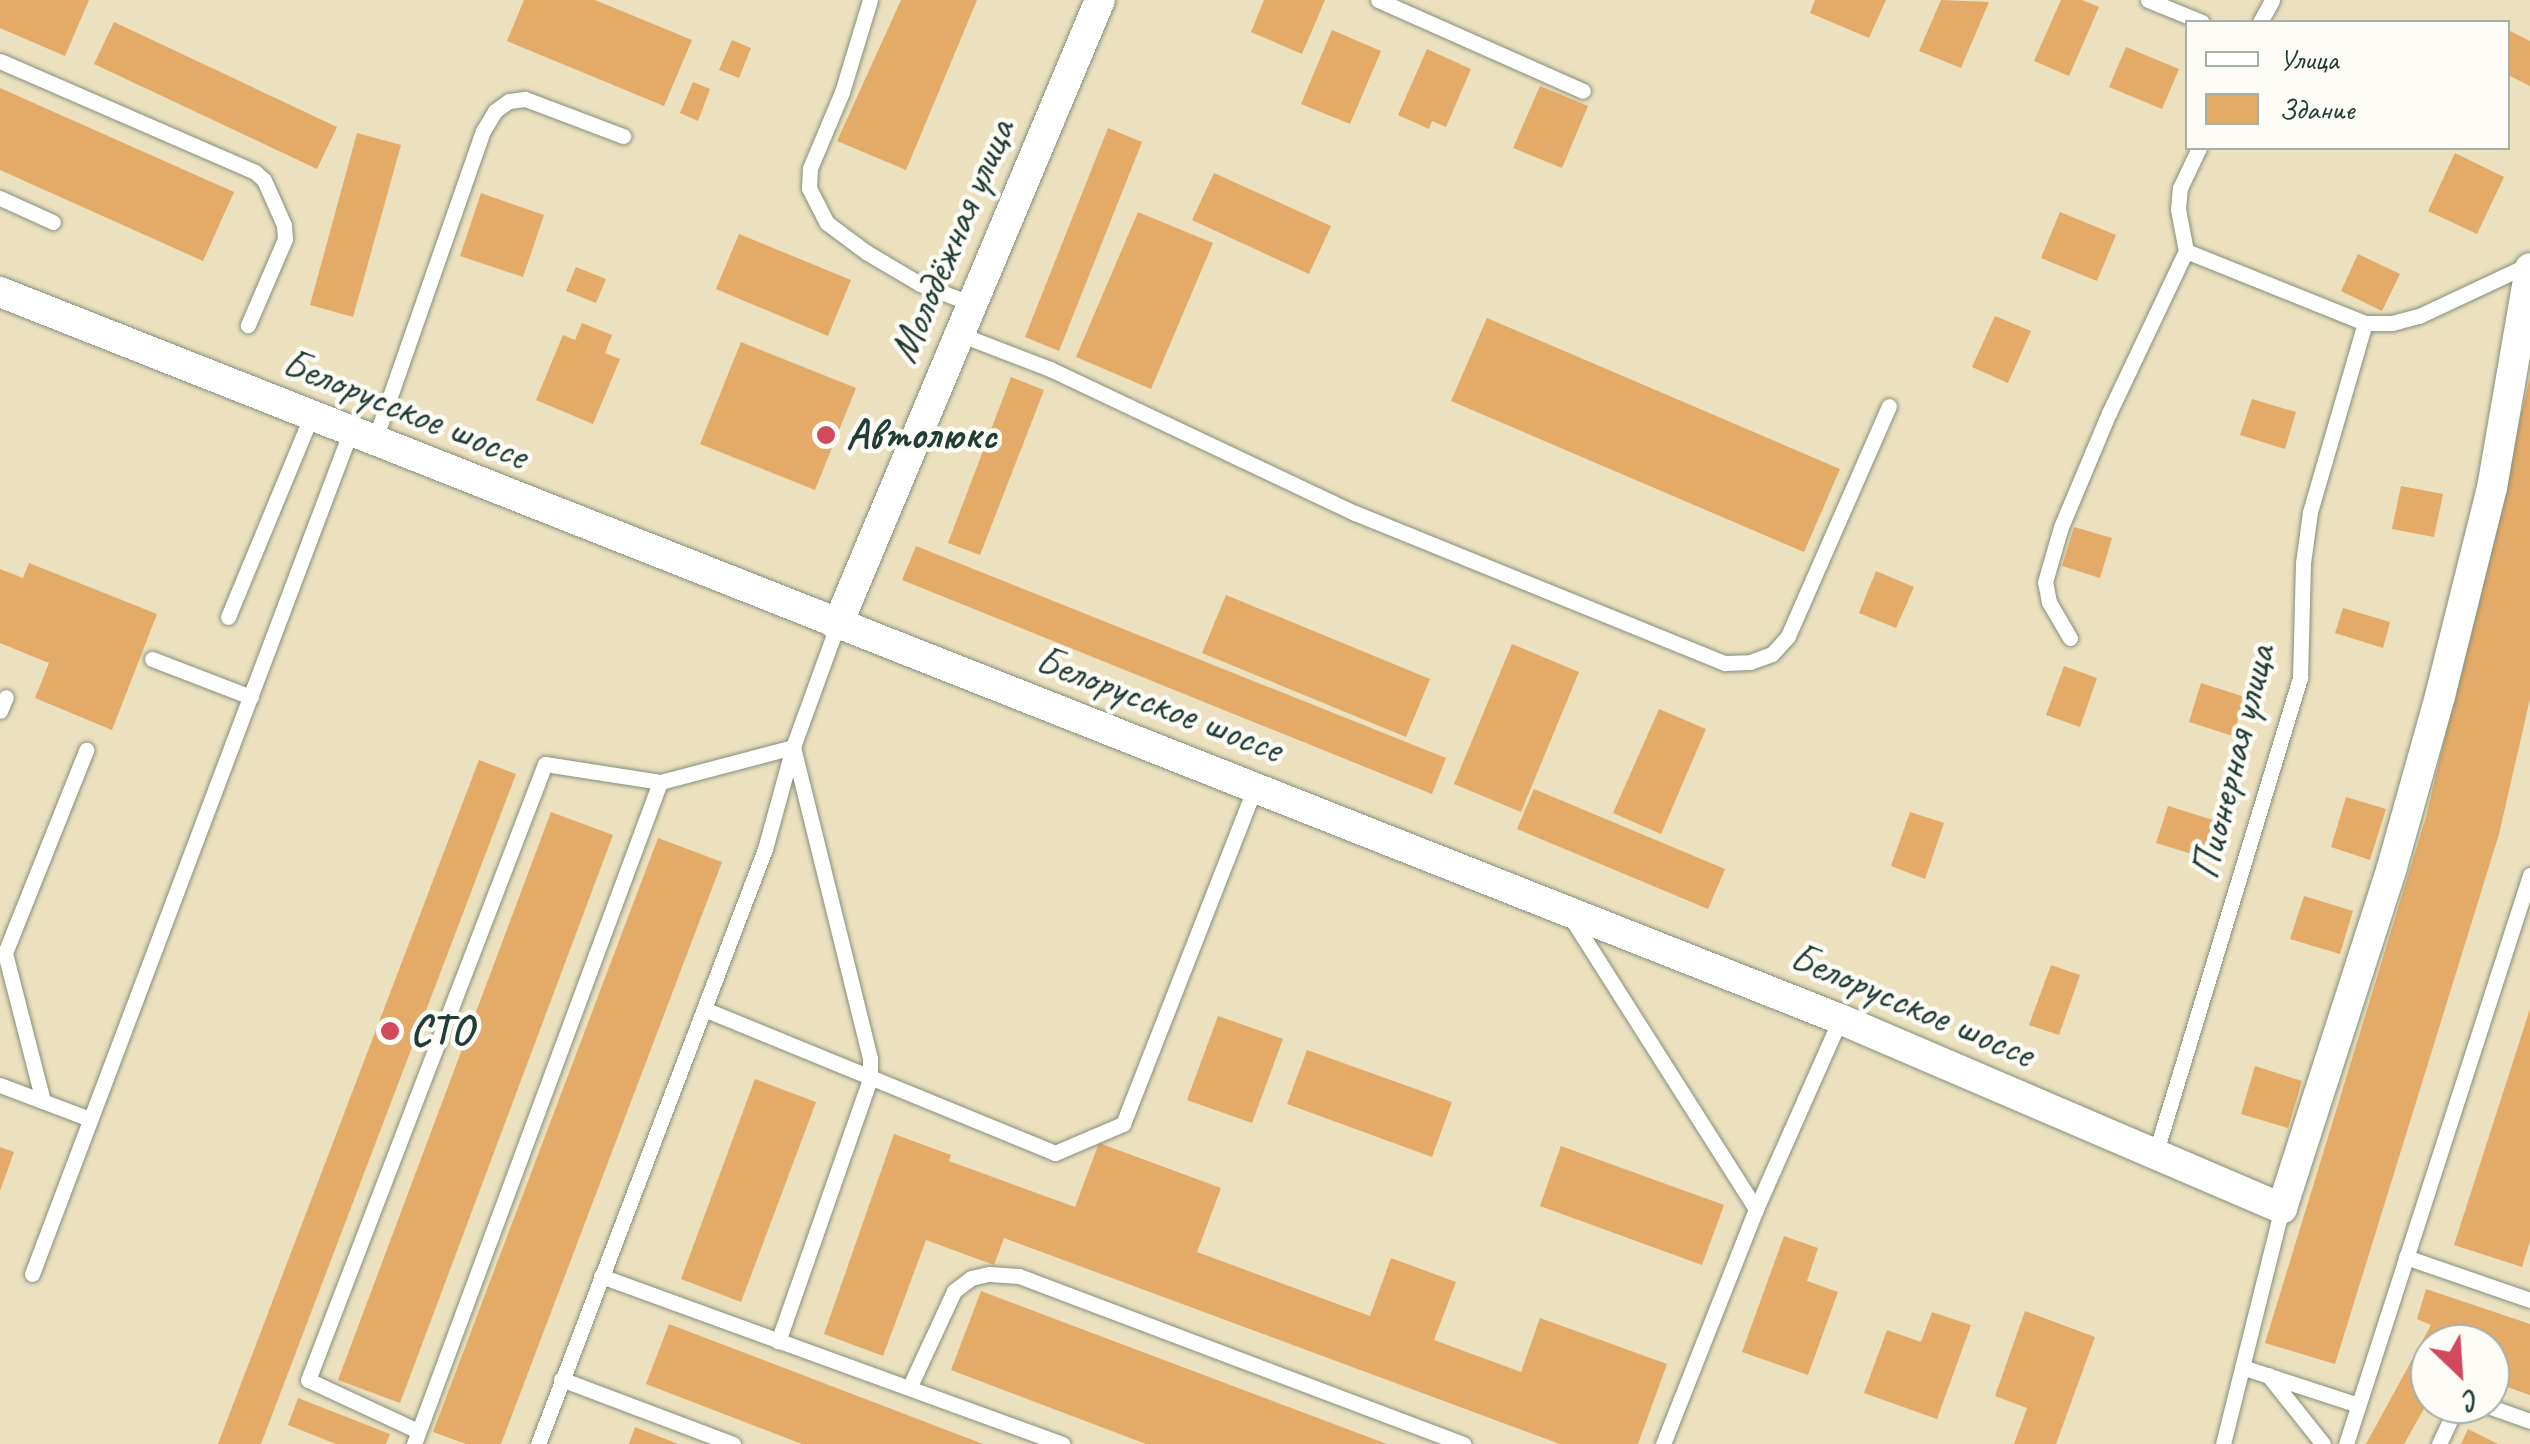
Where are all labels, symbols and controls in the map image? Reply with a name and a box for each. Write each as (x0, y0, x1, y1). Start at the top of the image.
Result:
legend (2185, 20, 2510, 150)
text: Улица (2279, 40, 2338, 78)
text: Здание (2279, 90, 2354, 128)
street label: Молодёжная улица (878, 111, 1026, 371)
street label: Белорусское шоссе (274, 337, 536, 481)
place label: Автолюкс (846, 410, 996, 460)
marker: Автолюкс (815, 424, 837, 446)
street label: Белорусское шоссе (1028, 633, 1290, 775)
street label: Пионерная улица (2179, 638, 2287, 886)
street label: Белорусское шоссе (1781, 931, 2043, 1079)
place label: СТО (410, 1006, 472, 1056)
marker: СТО (379, 1020, 401, 1042)
north arrow (2410, 1324, 2510, 1424)
text: С (2458, 1381, 2486, 1419)

